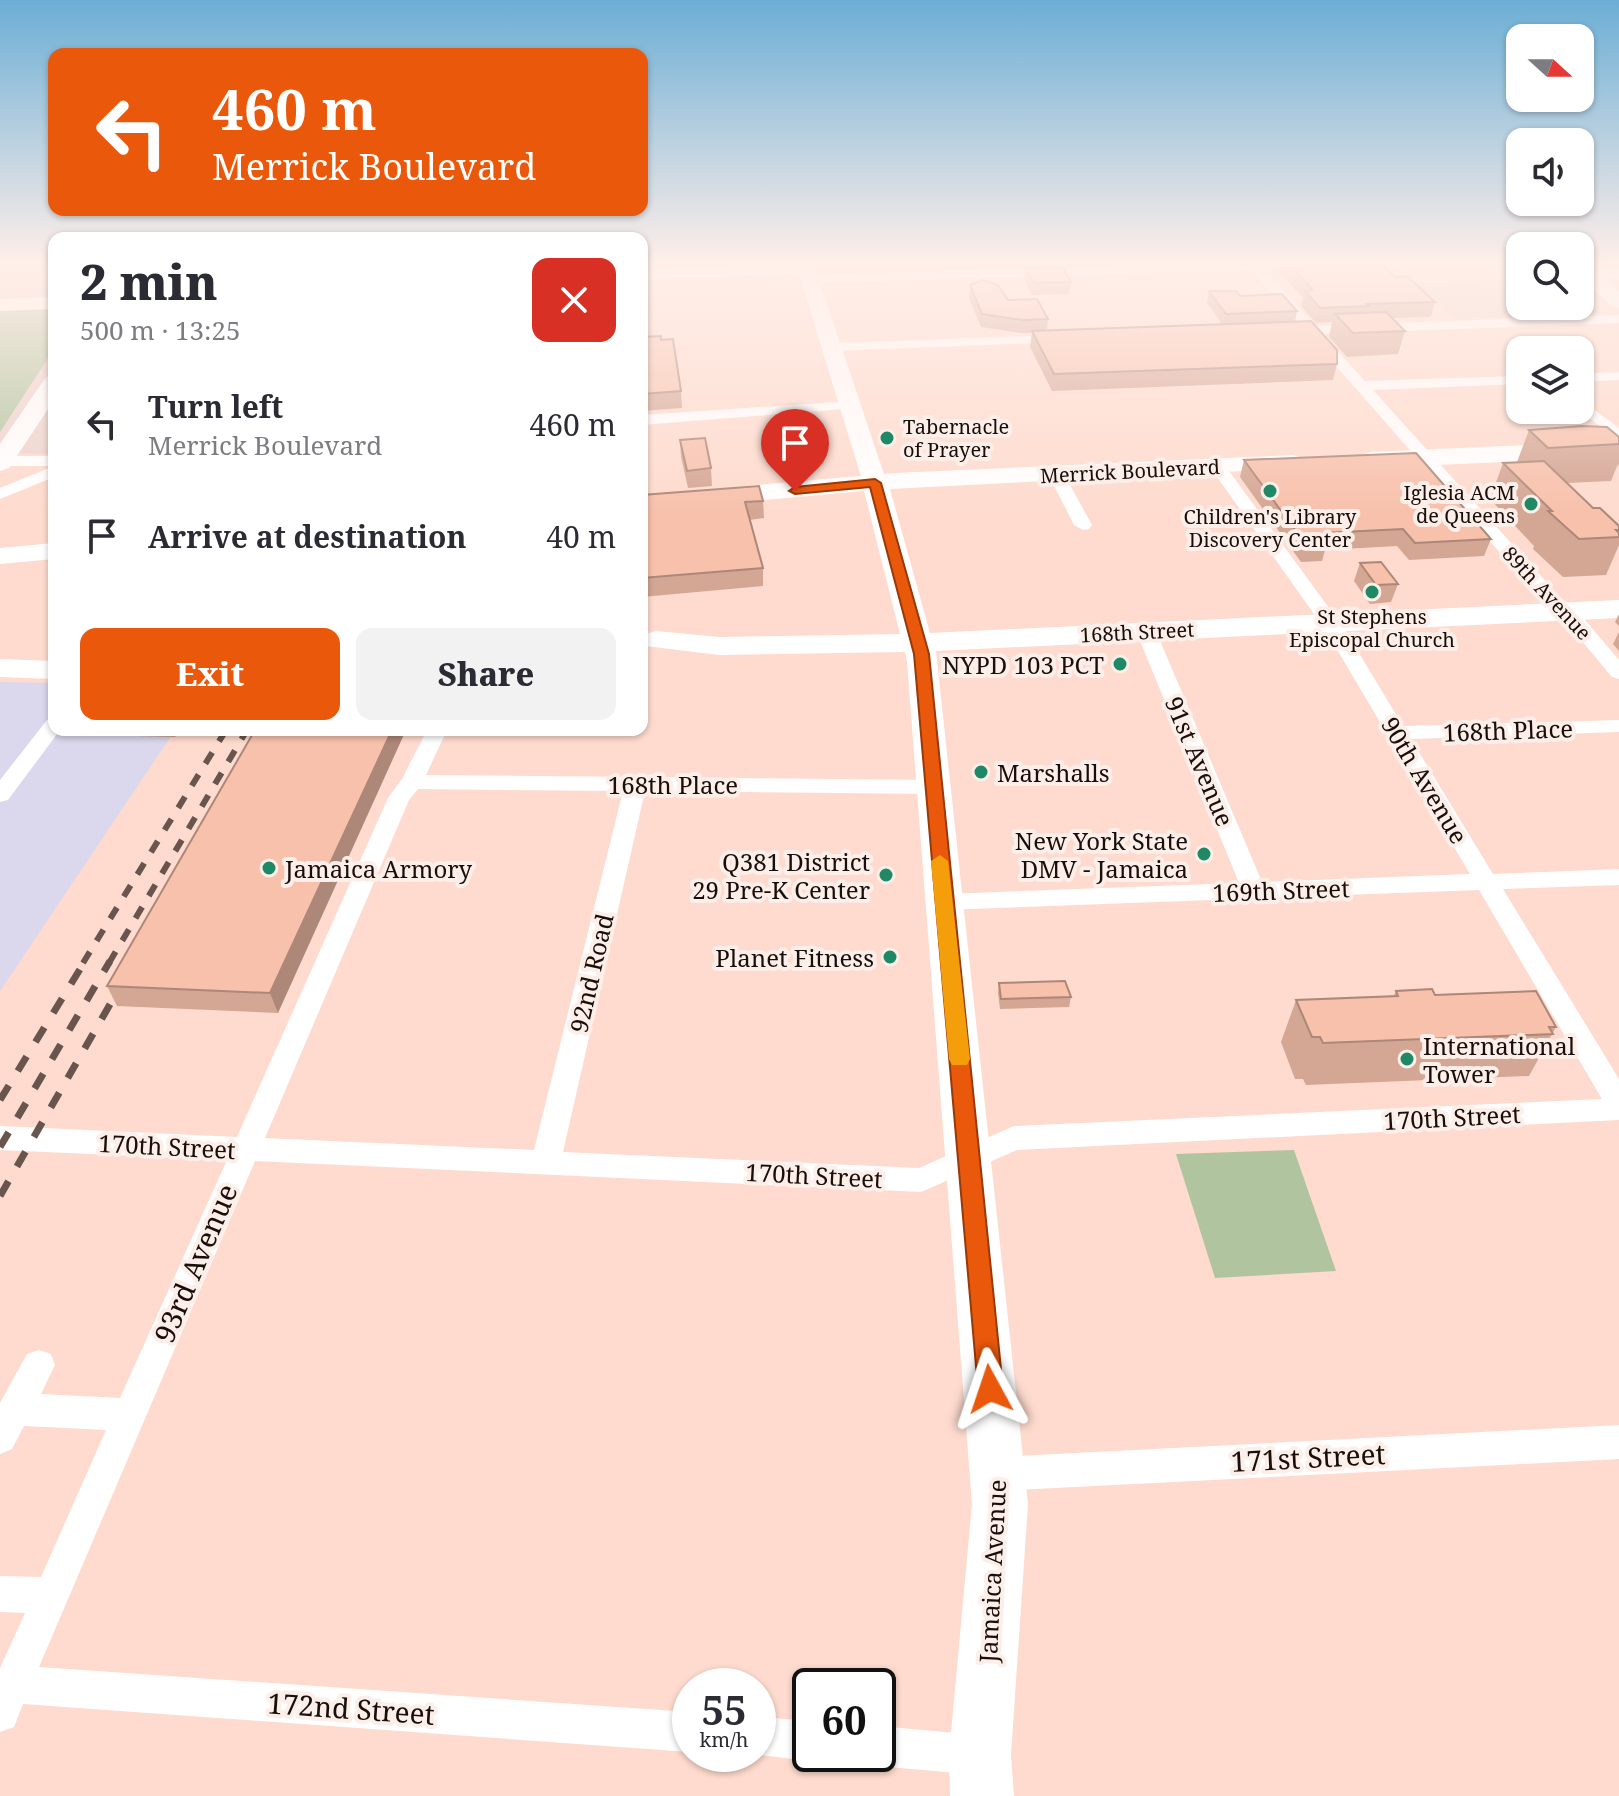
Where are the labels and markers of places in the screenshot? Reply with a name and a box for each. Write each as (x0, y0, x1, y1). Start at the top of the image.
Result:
pin (761, 409, 829, 491)
place label: Tabernacle of Prayer (903, 413, 1009, 463)
marker: Tabernacle of Prayer (878, 429, 896, 447)
place label: Iglesia ACM de Queens (1403, 479, 1515, 529)
marker: Children's Library Discovery Center (1261, 482, 1279, 500)
marker: Iglesia ACM de Queens (1522, 495, 1540, 513)
place label: Children's Library Discovery Center (1184, 503, 1357, 553)
marker: St Stephens Episcopal Church (1363, 583, 1381, 601)
place label: St Stephens Episcopal Church (1289, 603, 1455, 653)
place label: NYPD 103 PCT (942, 648, 1104, 681)
marker: NYPD 103 PCT (1111, 655, 1129, 673)
place label: Marshalls (997, 756, 1110, 789)
marker: Marshalls (972, 763, 990, 781)
place label: New York State DMV - Jamaica (1015, 824, 1188, 885)
place label: Q381 District 29 Pre-K Center (692, 845, 870, 906)
marker: New York State DMV - Jamaica (1195, 845, 1213, 863)
place label: Jamaica Armory (284, 852, 473, 885)
marker: Jamaica Armory (260, 859, 278, 877)
marker: Q381 District 29 Pre-K Center (877, 866, 895, 884)
place label: Planet Fitness (715, 941, 874, 974)
marker: Planet Fitness (881, 948, 899, 966)
place label: International Tower (1423, 1029, 1576, 1090)
marker: International Tower (1398, 1050, 1416, 1068)

